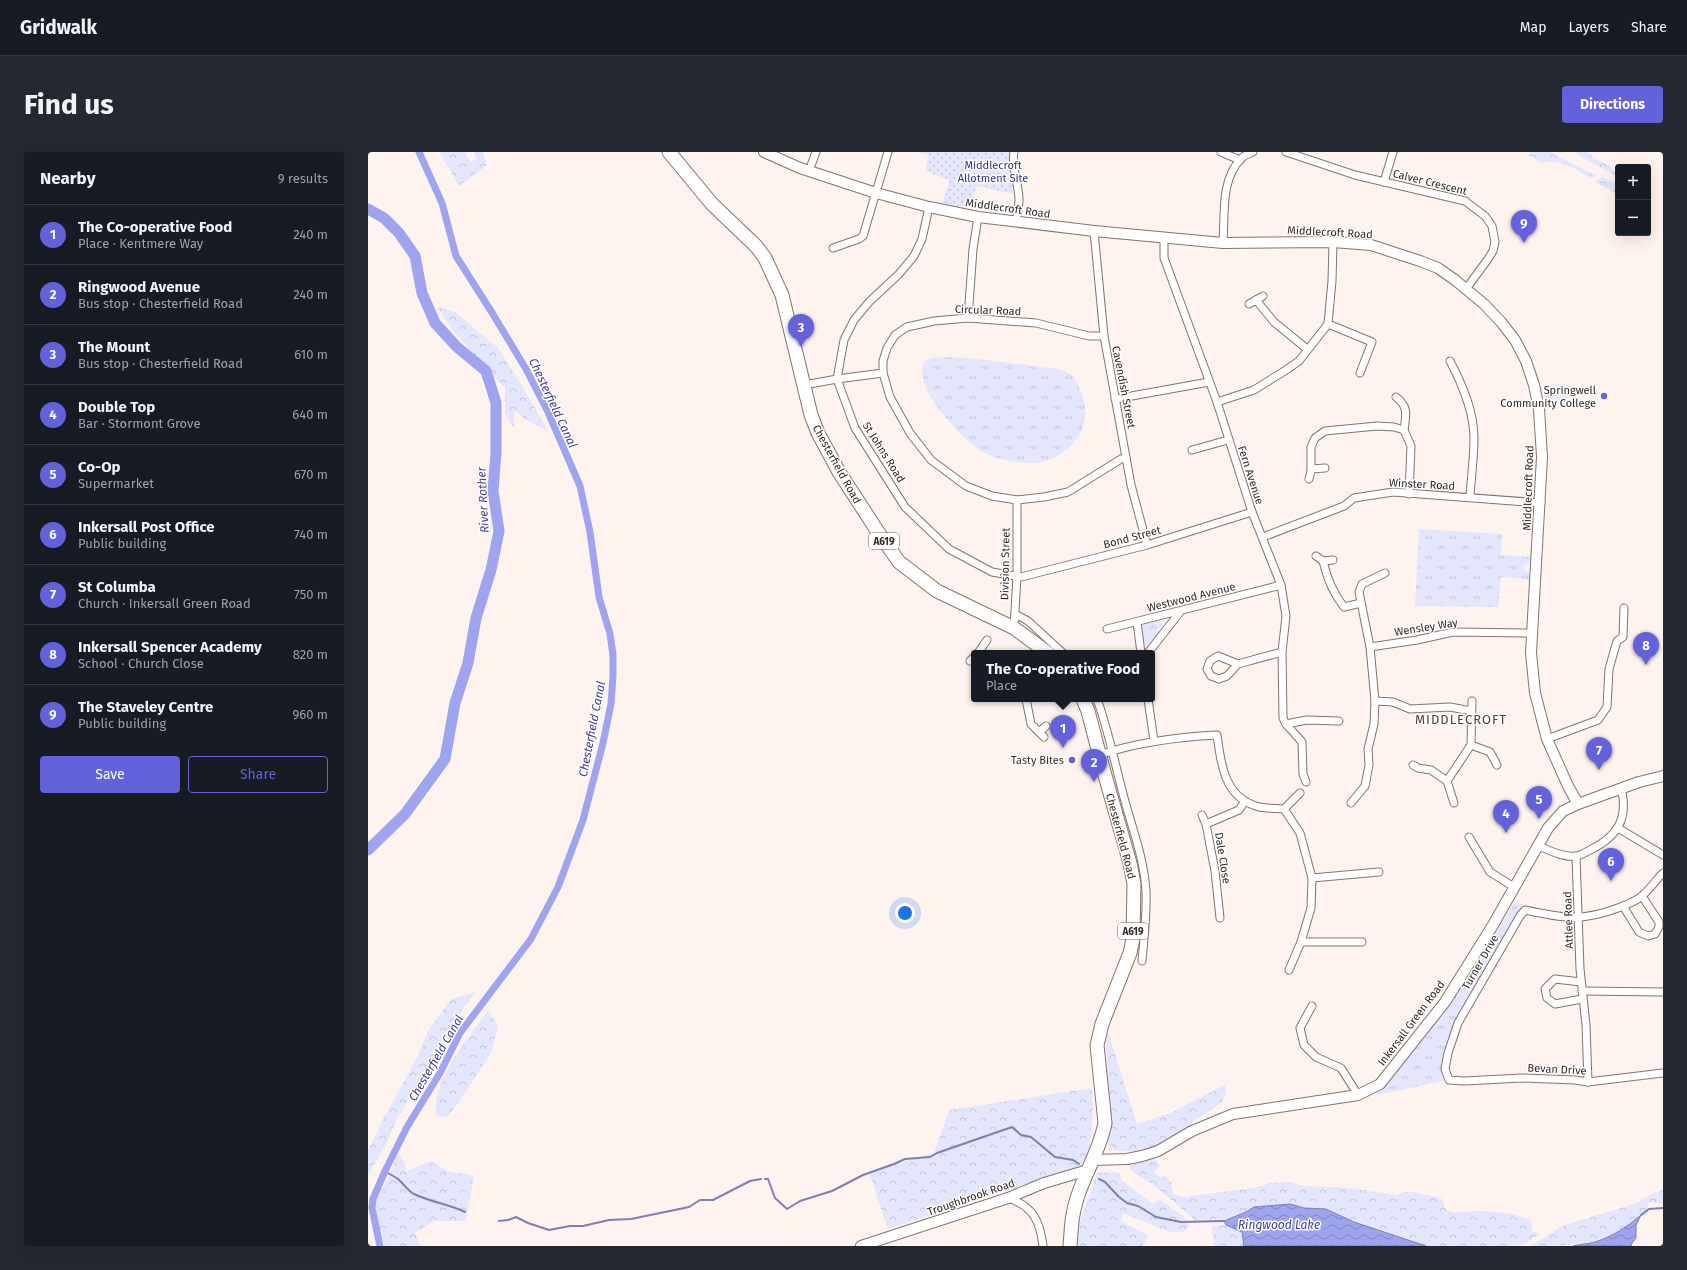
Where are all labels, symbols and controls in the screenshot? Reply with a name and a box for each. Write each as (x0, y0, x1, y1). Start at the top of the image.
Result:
text: Gridwalk (20, 16, 97, 39)
text: Map (1520, 19, 1546, 36)
text: Layers (1568, 19, 1609, 36)
text: Share (1631, 19, 1667, 36)
button: Directions (1562, 86, 1663, 123)
text: Find us (24, 88, 114, 121)
park label: Middlecroft Allotment Site (958, 159, 1028, 185)
map controls (1615, 164, 1651, 236)
button: + (1615, 164, 1651, 200)
street label: Calver Crescent (1391, 167, 1468, 198)
text: Nearby (40, 168, 95, 189)
text: 9 results (278, 171, 328, 186)
street label: Middlecroft Road (965, 196, 1051, 221)
button: − (1615, 200, 1651, 236)
pin: 9 (1511, 210, 1537, 243)
text: The Co-operative Food (78, 218, 232, 236)
street label: Middlecroft Road (1287, 224, 1373, 241)
text: 1 (50, 227, 56, 242)
text: 240 m (293, 227, 328, 242)
text: Place · Kentmere Way (78, 236, 203, 251)
text: Ringwood Avenue (78, 278, 200, 296)
text: 2 (50, 287, 56, 302)
text: 240 m (293, 287, 328, 302)
text: Bus stop · Chesterfield Road (78, 296, 243, 311)
street label: Circular Road (955, 303, 1021, 318)
pin: 3 (788, 314, 814, 347)
text: The Mount (78, 338, 150, 356)
street label: Cavendish Street (1109, 345, 1138, 429)
text: 3 (50, 347, 56, 362)
text: 610 m (294, 347, 328, 362)
text: Bus stop · Chesterfield Road (78, 356, 243, 371)
water label: Chesterfield Canal (526, 356, 580, 450)
place label: Springwell Community College (1500, 384, 1596, 410)
marker: Springwell Community College (1599, 391, 1609, 401)
text: Double Top (78, 398, 155, 416)
text: 4 (49, 407, 57, 422)
text: 640 m (292, 407, 328, 422)
text: Bar · Stormont Grove (78, 416, 201, 431)
street label: St Johns Road (860, 420, 907, 485)
street label: Chesterfield Road (810, 423, 864, 506)
street label: Fern Avenue (1235, 444, 1266, 506)
street label: Middlecroft Road (1521, 445, 1536, 531)
text: Co-Op (78, 458, 121, 476)
water label: River Rother (474, 466, 492, 533)
text: 5 (50, 467, 56, 482)
text: 670 m (294, 467, 328, 482)
text: Supermarket (78, 476, 154, 491)
street label: Winster Road (1389, 476, 1455, 493)
text: Inkersall Post Office (78, 518, 215, 536)
street label: Bond Street (1102, 524, 1162, 551)
text: 6 (49, 527, 57, 542)
text: 740 m (294, 527, 328, 542)
street label: Division Street (998, 528, 1013, 600)
road number: A619 (869, 533, 899, 549)
text: Public building (78, 536, 166, 551)
text: St Columba (78, 578, 156, 596)
street label: Westwood Avenue (1145, 580, 1237, 615)
text: 7 (50, 587, 56, 602)
text: 750 m (294, 587, 328, 602)
text: Church · Inkersall Green Road (78, 596, 251, 611)
street label: Wensley Way (1393, 616, 1459, 639)
pin: 8 (1633, 632, 1659, 665)
text: Inkersall Spencer Academy (78, 638, 262, 656)
text: 8 (49, 647, 57, 662)
text: 820 m (293, 647, 328, 662)
popup (971, 650, 1155, 702)
text: School · Church Close (78, 656, 204, 671)
text: The Co-operative Food (986, 660, 1140, 678)
text: Place (986, 678, 1017, 693)
water label: Chesterfield Canal (576, 680, 608, 778)
text: The Staveley Centre (78, 698, 213, 716)
text: 9 (49, 707, 57, 722)
text: 960 m (292, 707, 328, 722)
district label: MIDDLECROFT (1415, 712, 1507, 727)
pin: 1 (1050, 715, 1076, 748)
text: Public building (78, 716, 166, 731)
pin: 7 (1586, 737, 1612, 770)
pin: 2 (1081, 749, 1107, 782)
place label: Tasty Bites (1011, 754, 1064, 767)
marker: Tasty Bites (1067, 755, 1077, 765)
button: Save (40, 756, 180, 793)
button: Share (188, 756, 328, 793)
pin: 5 (1526, 786, 1552, 819)
street label: Chesterfield Road (1103, 792, 1138, 880)
pin: 4 (1493, 800, 1519, 833)
street label: Dale Close (1212, 832, 1233, 885)
pin: 6 (1598, 848, 1624, 881)
street label: Attlee Road (1561, 891, 1576, 949)
your location (895, 903, 915, 923)
road number: A619 (1118, 923, 1148, 939)
street label: Turner Drive (1459, 932, 1501, 992)
street label: Inkersall Green Road (1375, 978, 1448, 1068)
water label: Chesterfield Canal (406, 1012, 466, 1104)
street label: Bevan Drive (1527, 1061, 1587, 1078)
street label: Troughbrook Road (926, 1176, 1017, 1219)
water label: Ringwood Lake (1238, 1218, 1320, 1232)

